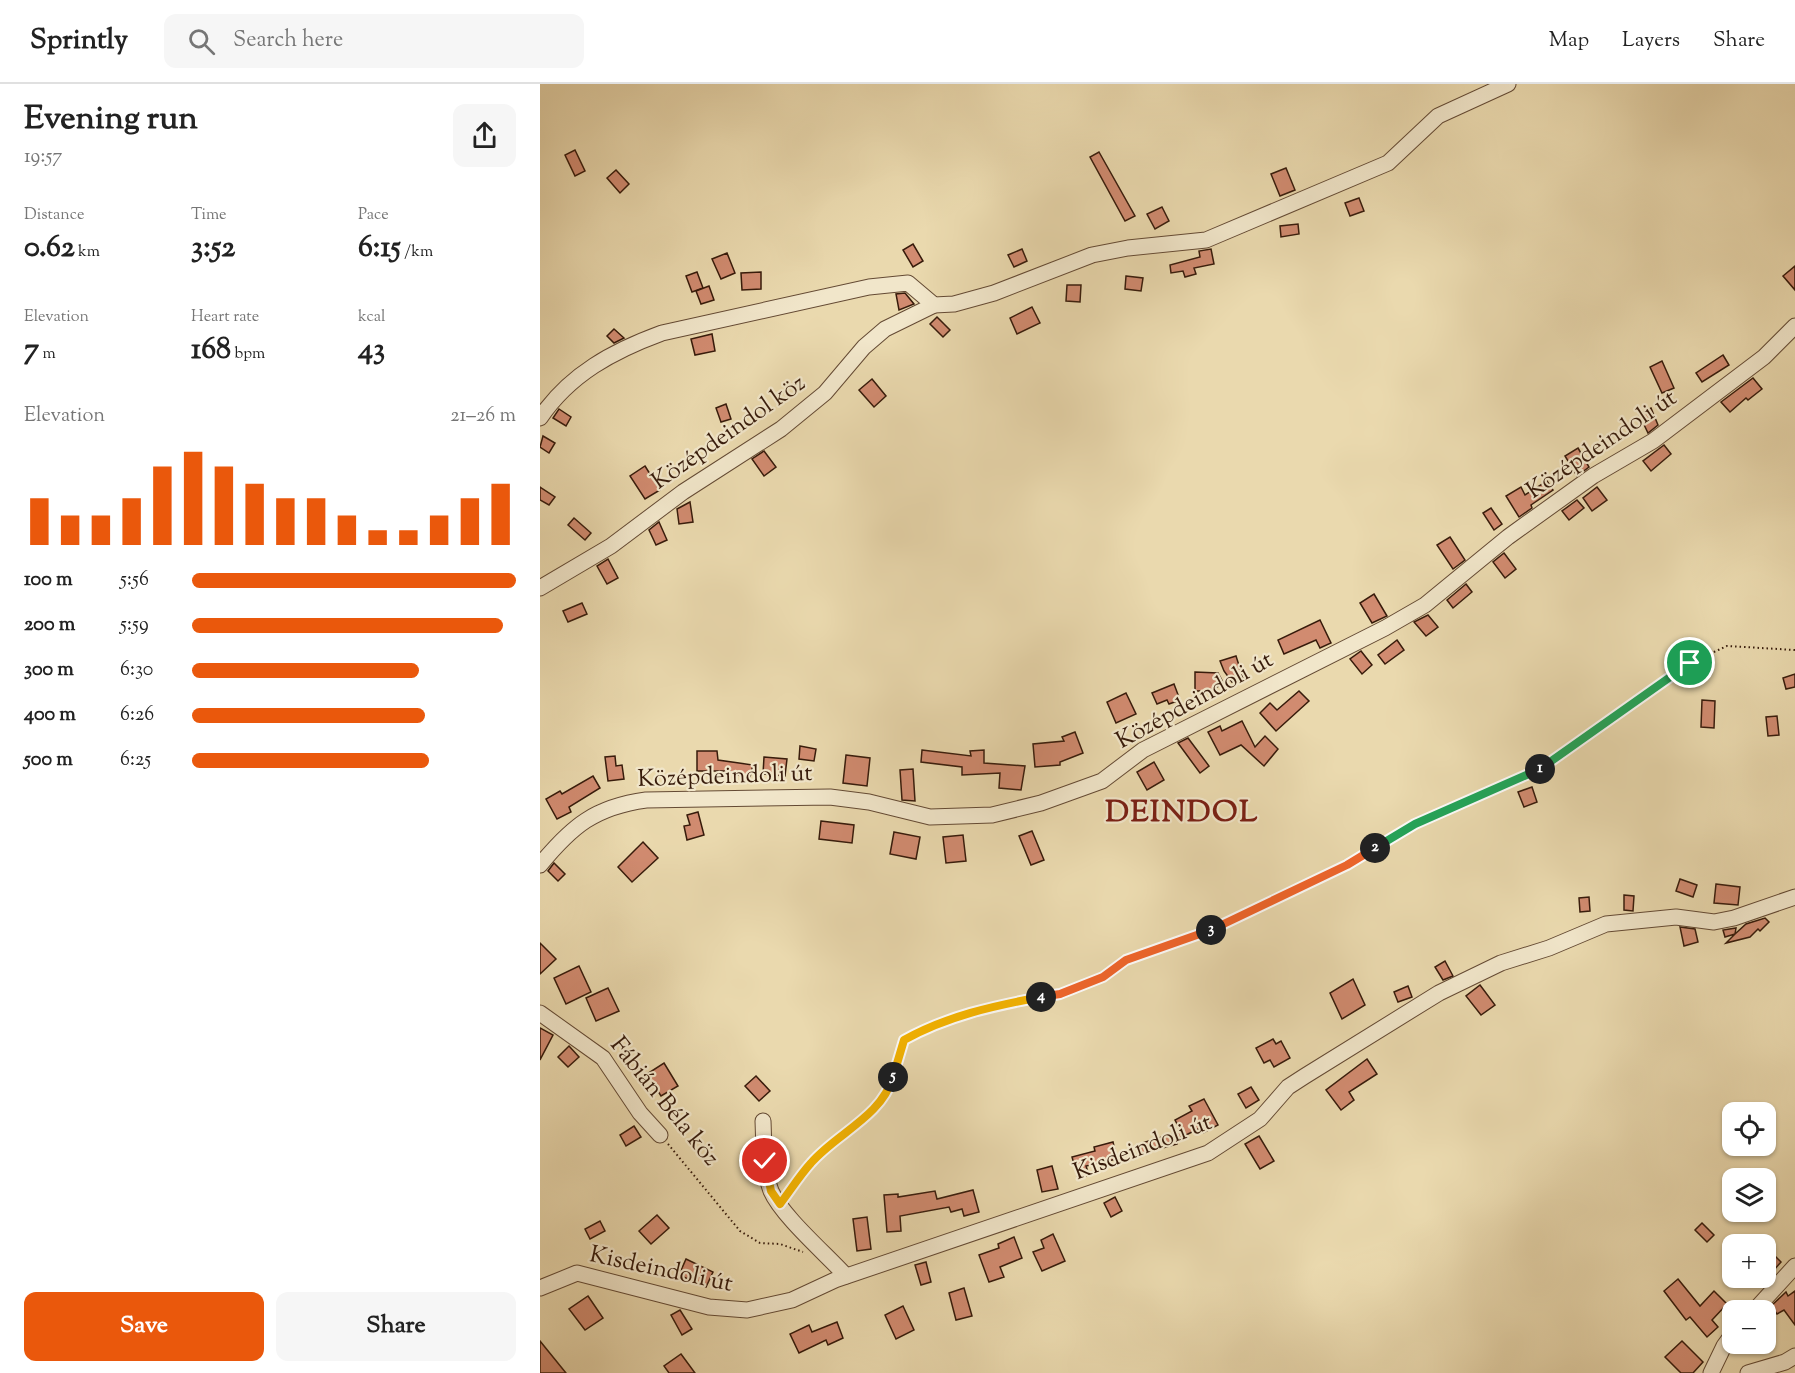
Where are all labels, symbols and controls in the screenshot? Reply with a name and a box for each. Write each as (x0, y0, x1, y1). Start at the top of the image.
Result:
search box (164, 14, 584, 68)
text: Sprintly (30, 21, 128, 61)
icon: search (185, 25, 218, 58)
text: Search here (233, 25, 343, 57)
text: Map (1549, 26, 1589, 56)
text: Layers (1622, 26, 1680, 56)
text: Share (1713, 26, 1765, 56)
text: Evening run (24, 96, 198, 144)
button: share (453, 104, 516, 167)
text: 19:57 (24, 143, 62, 172)
text: Distance (24, 204, 84, 227)
text: Time (191, 204, 227, 227)
text: Pace (358, 204, 389, 227)
text: 0.62 (24, 227, 75, 270)
text: 3:52 (191, 227, 235, 270)
text: 6:15 (358, 227, 401, 270)
text: km (75, 241, 100, 264)
text: /km (401, 241, 433, 264)
text: Elevation (24, 306, 89, 329)
text: Heart rate (191, 306, 259, 329)
text: kcal (358, 306, 386, 329)
text: 7 (24, 329, 39, 372)
text: 168 (191, 329, 231, 372)
text: 43 (358, 329, 385, 372)
text: m (39, 343, 56, 366)
text: bpm (231, 343, 265, 366)
street label: Középdeindol köz (645, 367, 813, 499)
street label: Középdeindoli út (1520, 382, 1684, 508)
text: Elevation (24, 402, 105, 431)
text: 21–26 m (450, 402, 516, 431)
text: 100 m (24, 566, 73, 595)
text: 5:56 (120, 566, 149, 595)
text: 200 m (24, 611, 75, 640)
text: 5:59 (120, 611, 149, 640)
pin (1664, 637, 1715, 688)
street label: Középdeindoli út (1110, 644, 1280, 758)
icon: arrive (1673, 646, 1706, 679)
text: 300 m (24, 656, 74, 685)
text: 6:30 (120, 656, 153, 685)
text: 400 m (24, 701, 76, 730)
text: 6:26 (120, 701, 154, 730)
text: 500 m (24, 746, 73, 775)
text: 6:25 (120, 746, 151, 775)
pin: 1 (1525, 754, 1555, 784)
street label: Középdeindoli út (637, 757, 813, 797)
text: 1 (1537, 757, 1543, 780)
district label: DEINDOL (1105, 792, 1259, 835)
pin: 2 (1360, 833, 1390, 863)
text: 2 (1371, 836, 1379, 859)
pin: 3 (1196, 915, 1226, 945)
text: 3 (1208, 918, 1214, 941)
pin: 4 (1026, 982, 1056, 1012)
text: 4 (1037, 985, 1045, 1008)
street label: Fábián Béla köz (601, 1030, 727, 1174)
pin: 5 (878, 1062, 908, 1092)
text: 5 (890, 1065, 896, 1088)
map controls (1722, 1102, 1776, 1354)
button: locate (1722, 1102, 1776, 1156)
street label: Kisdeindoli út (1069, 1106, 1217, 1190)
pin (739, 1135, 790, 1186)
icon: check (748, 1144, 781, 1177)
button: layers (1722, 1168, 1776, 1222)
button: + (1722, 1234, 1776, 1288)
street label: Kisdeindoli út (586, 1238, 736, 1302)
button: Save (24, 1292, 264, 1361)
button: Share (276, 1292, 516, 1361)
button: − (1722, 1300, 1776, 1354)

